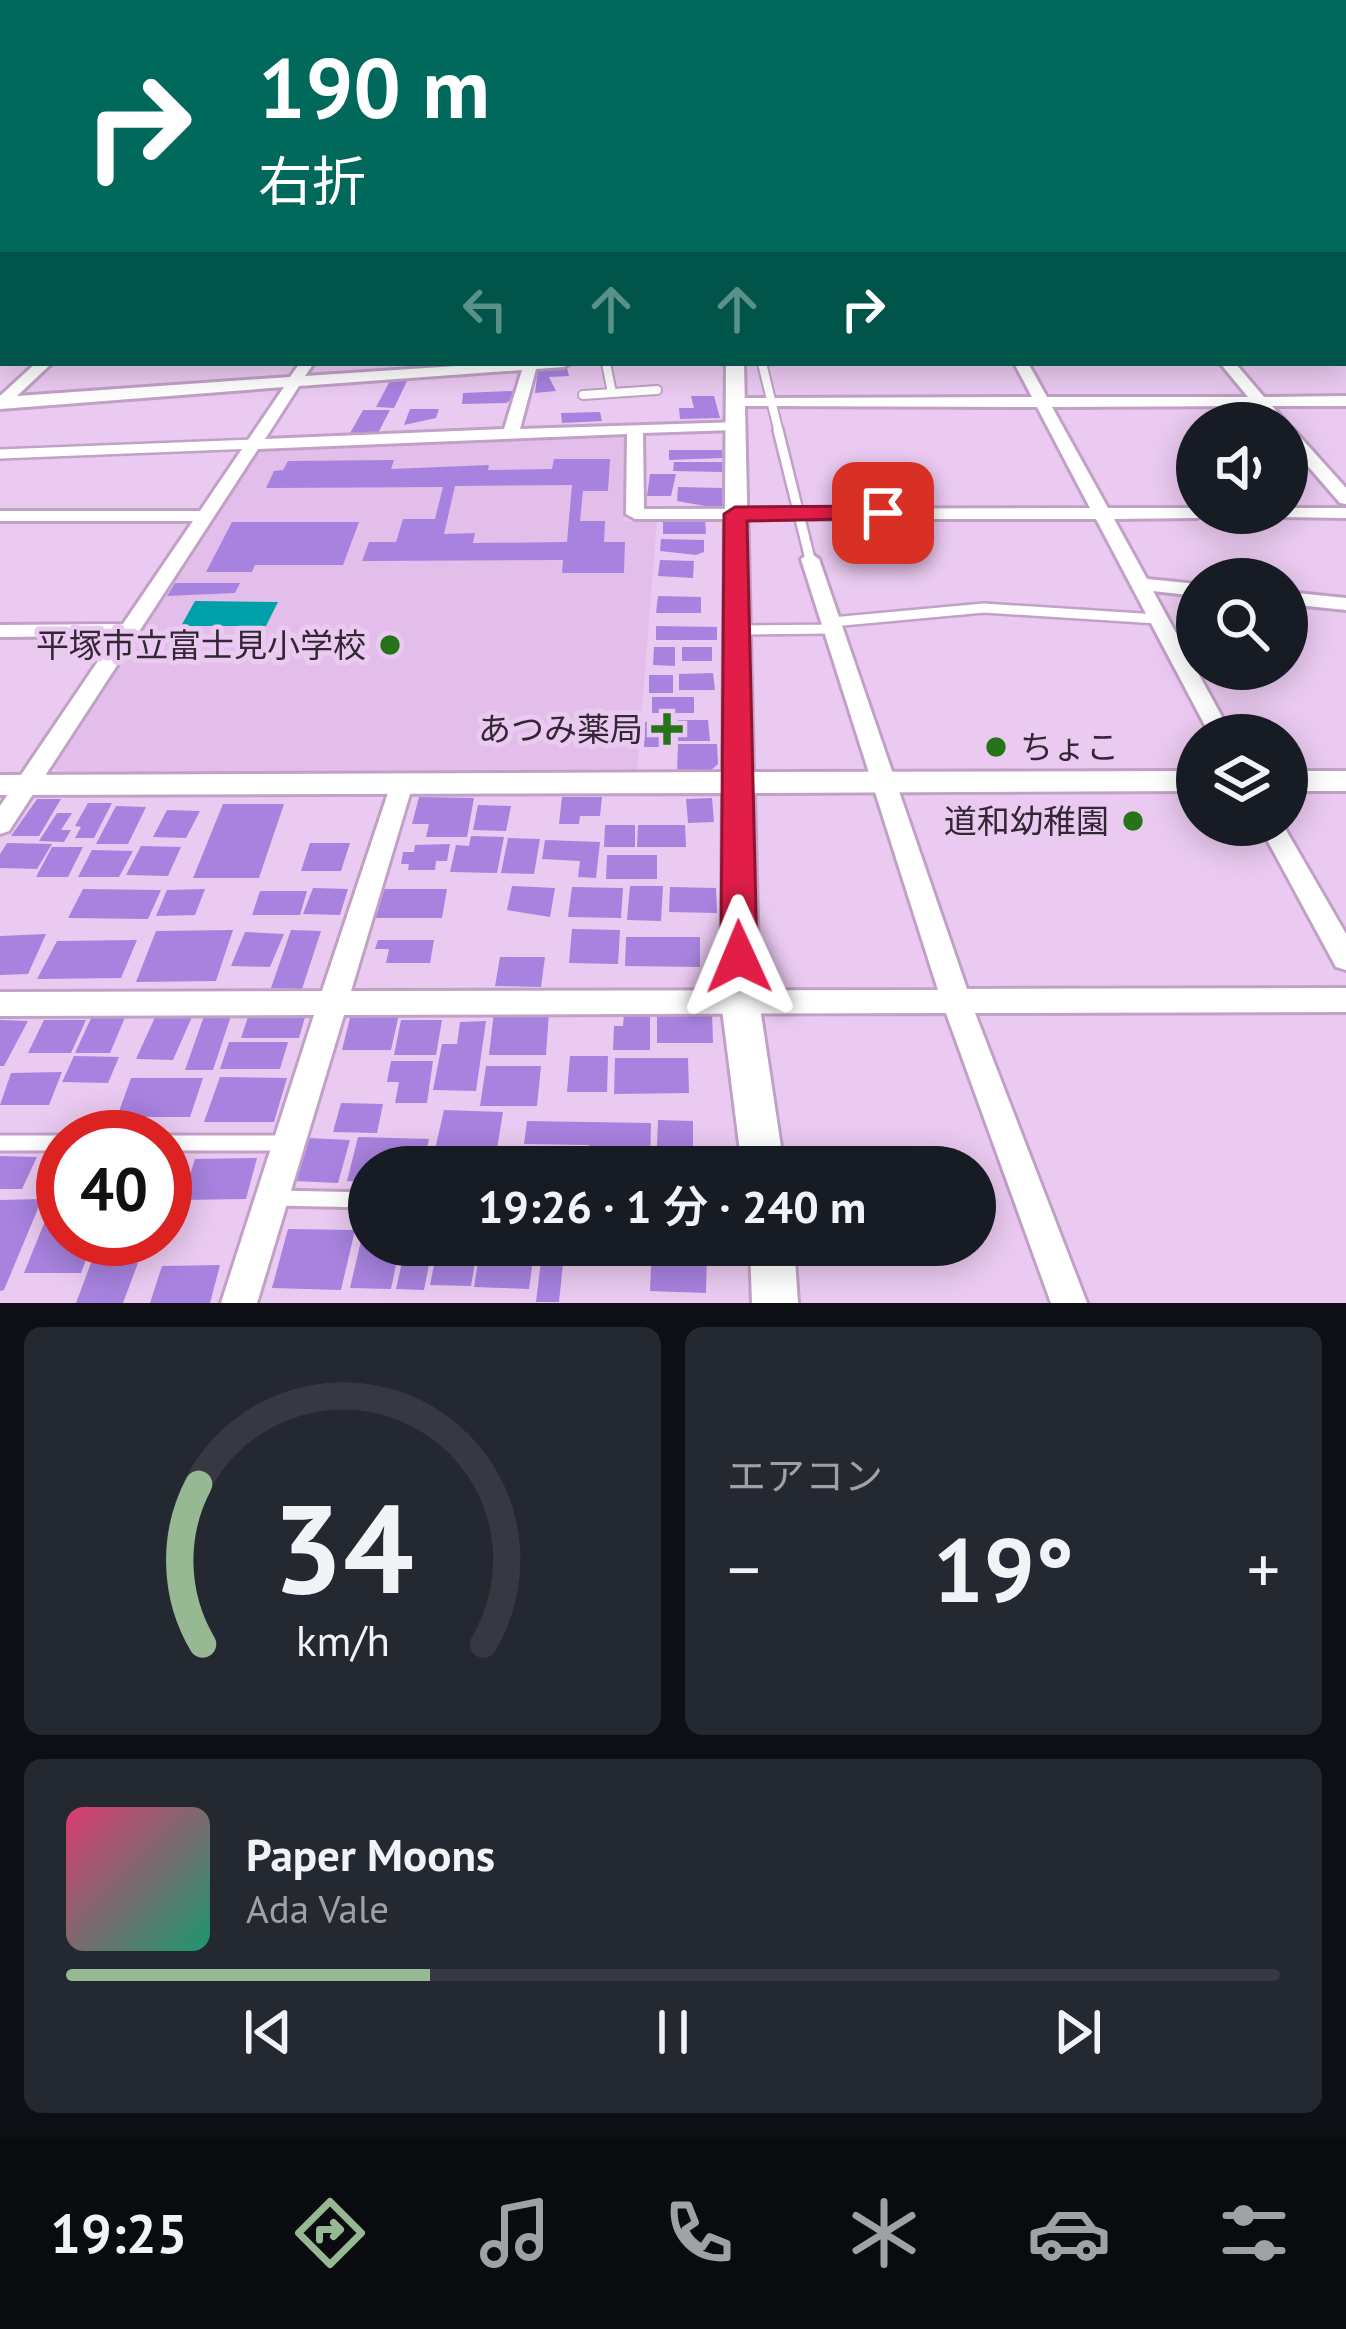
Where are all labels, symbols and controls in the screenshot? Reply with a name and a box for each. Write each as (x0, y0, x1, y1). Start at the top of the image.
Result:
text: 190 m (258, 32, 490, 141)
icon: right (60, 48, 216, 204)
text: 右折 (258, 146, 366, 216)
icon: left (452, 276, 518, 342)
icon: ahead (578, 276, 644, 342)
icon: ahead (704, 276, 770, 342)
icon: right (830, 276, 896, 342)
map controls (1176, 402, 1308, 846)
button: sound (1176, 402, 1308, 534)
pin (832, 462, 934, 564)
icon: arrive (850, 480, 916, 546)
button: search (1176, 558, 1308, 690)
place label: 平塚市立富士見小学校 (36, 623, 366, 666)
marker: 平塚市立富士見小学校 (377, 632, 403, 658)
place label: あつみ薬局 (478, 707, 643, 750)
button: layers (1176, 714, 1308, 846)
marker: あつみ薬局 (654, 716, 680, 742)
place label: ちょこ (1020, 725, 1119, 768)
marker: ちょこ (983, 734, 1009, 760)
place label: 道和幼稚園 (944, 799, 1109, 842)
marker: 道和幼稚園 (1120, 808, 1146, 834)
position arrow (676, 894, 802, 1020)
speed limit sign: 40 (36, 1110, 192, 1266)
text: 19:26 · 1 分 · 240 m (478, 1177, 866, 1235)
text: エアコン (727, 1450, 883, 1501)
text: 34 (272, 1466, 413, 1627)
text: 19° (933, 1510, 1074, 1627)
text: − (727, 1526, 760, 1611)
text: + (1247, 1526, 1280, 1611)
text: km/h (295, 1612, 390, 1668)
text: Paper Moons (246, 1825, 495, 1883)
text: Ada Vale (246, 1883, 389, 1934)
icon: previous (235, 1999, 301, 2065)
icon: pause (640, 1999, 706, 2065)
icon: next (1045, 1999, 1111, 2065)
icon: directions (288, 2191, 372, 2275)
icon: music (473, 2191, 557, 2275)
icon: phone (657, 2191, 741, 2275)
icon: climate (842, 2191, 926, 2275)
icon: car (1027, 2191, 1111, 2275)
icon: filters (1212, 2191, 1296, 2275)
text: 19:25 (50, 2198, 187, 2268)

